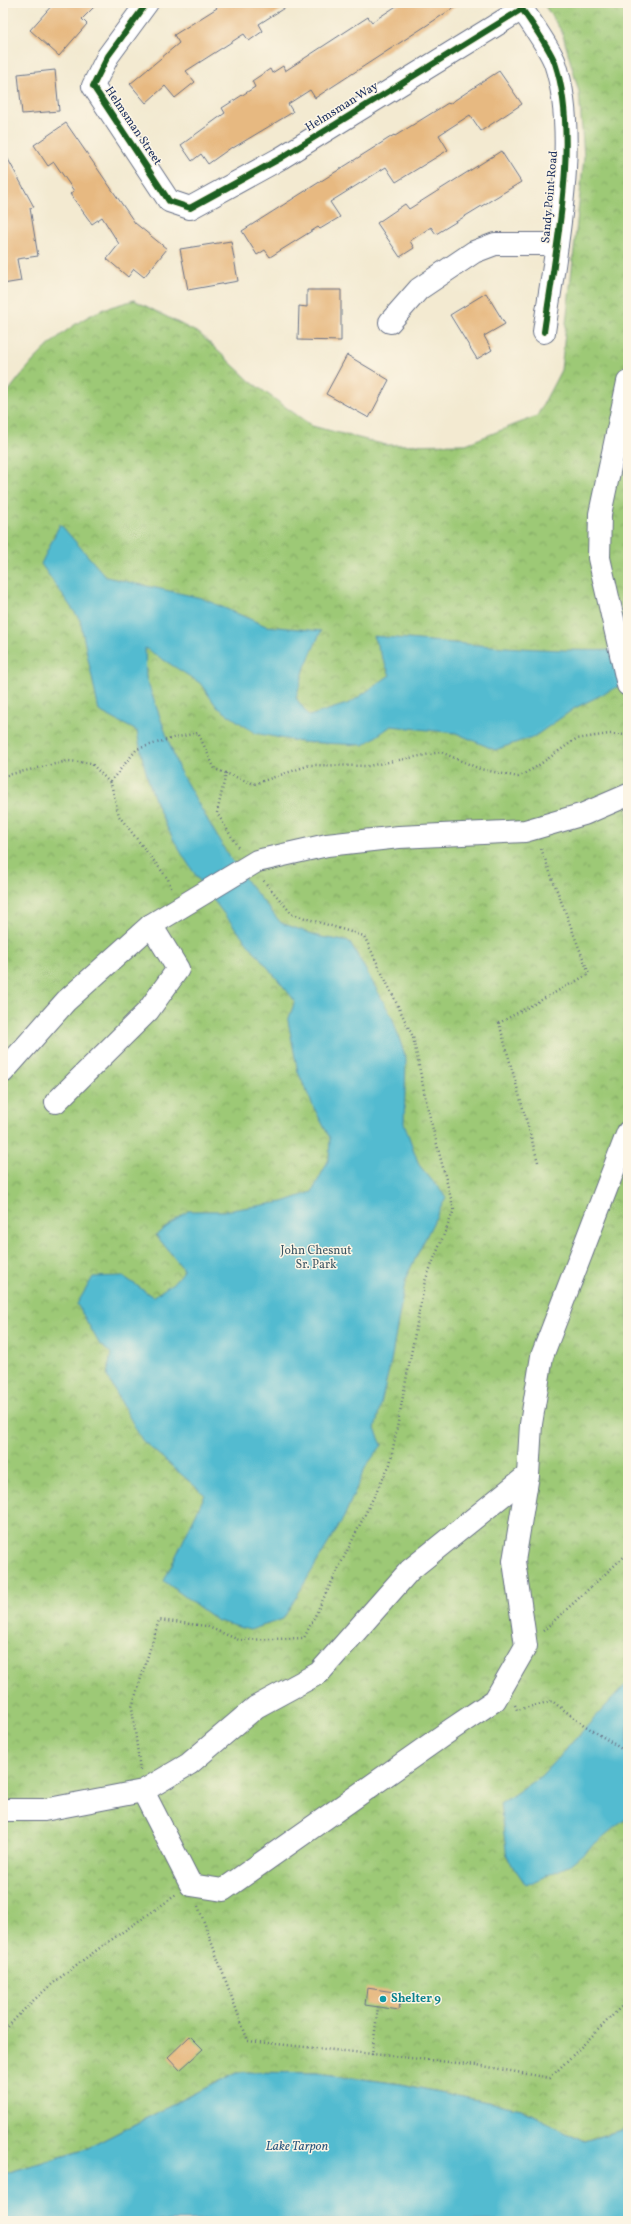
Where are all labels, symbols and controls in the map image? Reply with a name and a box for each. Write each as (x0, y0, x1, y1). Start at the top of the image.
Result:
street label: Helmsman Way (302, 78, 382, 136)
street label: Helmsman Street (101, 84, 165, 168)
street label: Sandy Point Road (538, 150, 562, 244)
park label: John Chesnut Sr. Park (281, 1243, 351, 1273)
place label: Shelter 9 (391, 1991, 441, 2007)
marker: Shelter 9 (378, 1994, 388, 2004)
water label: Lake Tarpon (266, 2138, 329, 2156)

